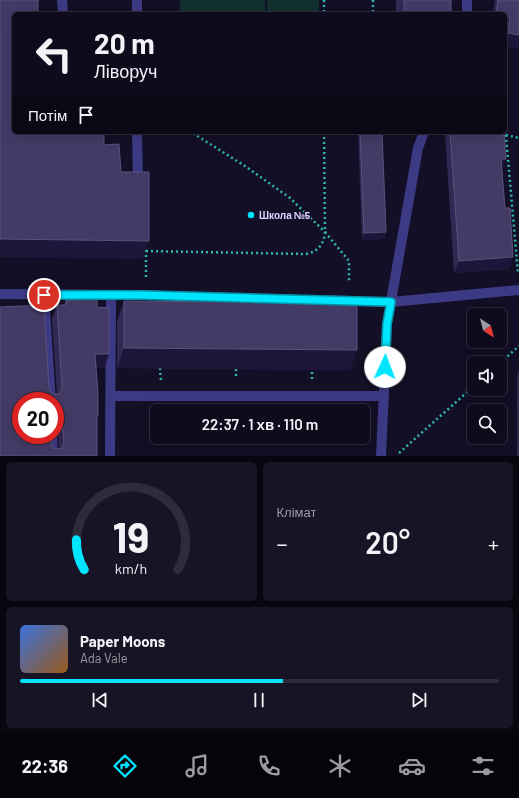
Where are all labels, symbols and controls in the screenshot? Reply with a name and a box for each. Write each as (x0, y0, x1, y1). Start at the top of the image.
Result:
text: 20 m (94, 26, 155, 60)
icon: left (28, 28, 80, 80)
text: Ліворуч (94, 60, 157, 82)
icon: arrive (75, 104, 97, 126)
text: Потім (28, 106, 67, 124)
place label: Школа №5 (259, 209, 311, 221)
marker: Школа №5 (246, 210, 256, 220)
pin (27, 278, 61, 312)
icon: arrive (33, 284, 55, 306)
north arrow (467, 308, 507, 348)
map controls (467, 308, 507, 444)
position arrow (364, 346, 406, 388)
button: sound (467, 356, 507, 396)
speed limit sign: 20 (12, 392, 64, 444)
button: search (467, 404, 507, 444)
text: 22:37 · 1 хв · 110 m (202, 415, 318, 433)
text: Клімат (277, 504, 316, 520)
text: 19 (113, 510, 150, 560)
text: 20° (365, 524, 410, 560)
text: − (277, 530, 288, 556)
text: + (488, 530, 499, 556)
text: km/h (115, 559, 147, 576)
text: Paper Moons (80, 632, 165, 650)
text: Ada Vale (80, 650, 128, 666)
icon: previous (89, 689, 111, 711)
icon: pause (248, 689, 270, 711)
icon: next (408, 689, 430, 711)
icon: directions (111, 752, 139, 780)
icon: music (183, 752, 211, 780)
icon: phone (255, 752, 283, 780)
icon: climate (326, 752, 354, 780)
icon: car (398, 752, 426, 780)
icon: filters (469, 752, 497, 780)
text: 22:36 (22, 755, 68, 777)

